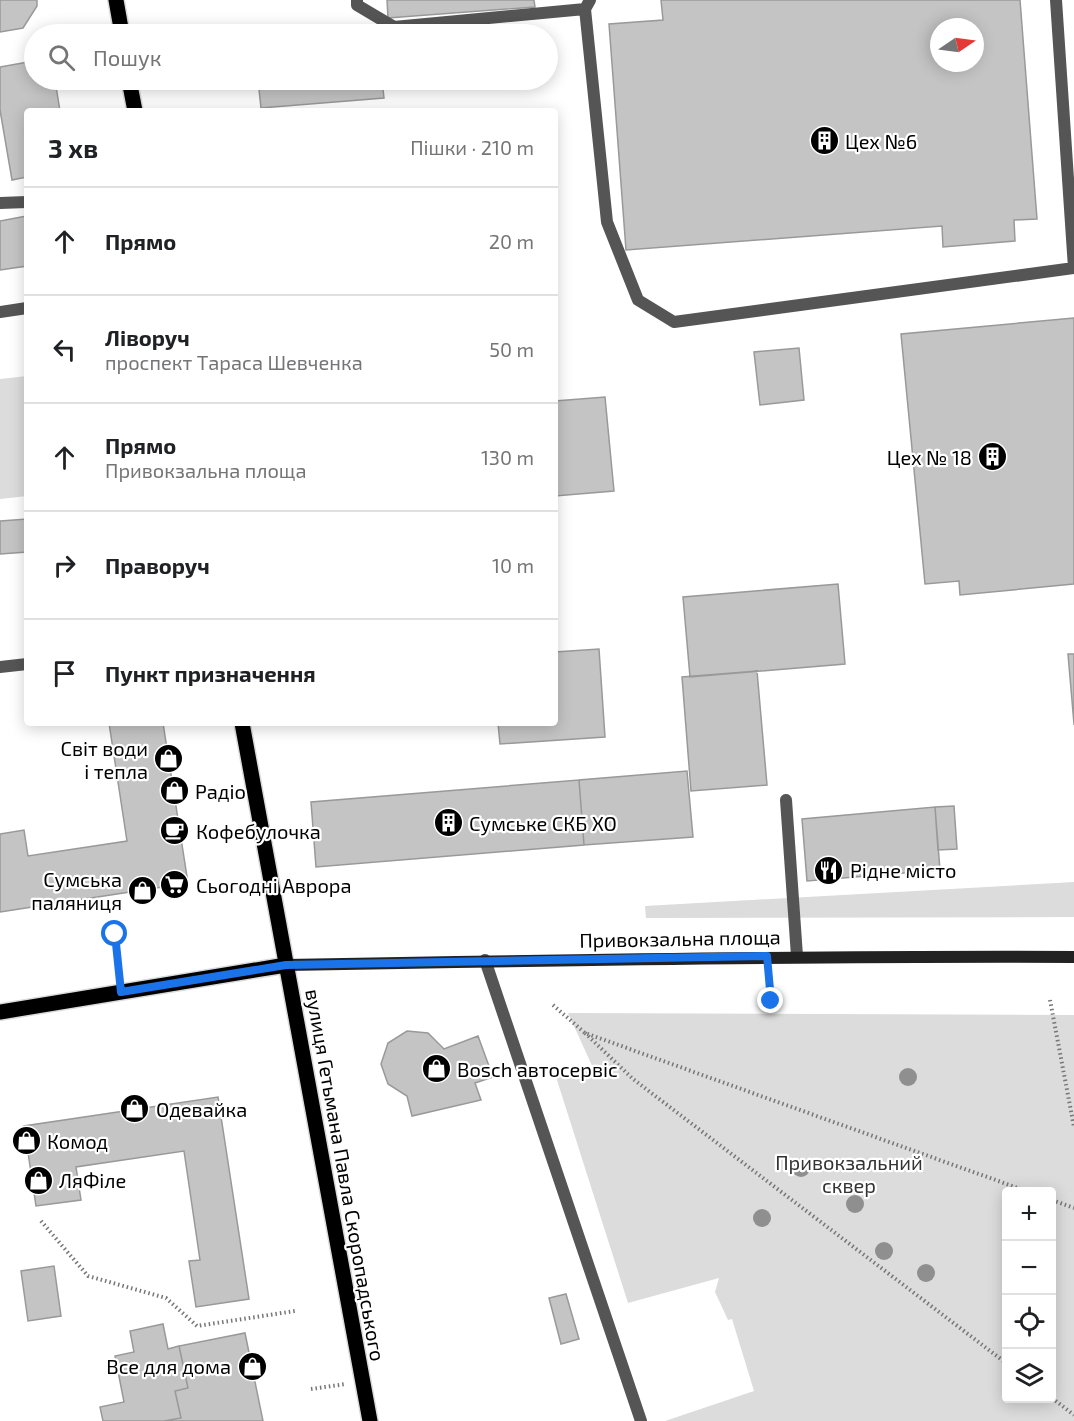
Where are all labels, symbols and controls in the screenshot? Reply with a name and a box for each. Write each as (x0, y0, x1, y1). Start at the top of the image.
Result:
north arrow (930, 18, 984, 72)
search box (24, 24, 558, 90)
icon: search (45, 41, 78, 74)
text: Пошук (93, 44, 162, 70)
building icon: Цех №6 (808, 125, 840, 157)
place label: Цех №6 (845, 129, 917, 153)
text: 3 хв (48, 132, 98, 163)
text: Пішки · 210 m (410, 135, 534, 159)
icon: ahead (48, 225, 81, 258)
text: Прямо (105, 228, 176, 254)
text: 20 m (489, 229, 534, 253)
text: Ліворуч (105, 324, 190, 350)
icon: left (48, 333, 81, 366)
text: 50 m (489, 337, 534, 361)
text: проспект Тараса Шевченка (105, 350, 363, 374)
text: Прямо (105, 432, 176, 458)
icon: ahead (48, 441, 81, 474)
building icon: Цех № 18 (977, 441, 1009, 473)
text: 130 m (481, 445, 534, 469)
place label: Цех № 18 (887, 445, 972, 469)
text: Привокзальна площа (105, 458, 306, 482)
icon: right (48, 549, 81, 582)
text: Праворуч (105, 552, 210, 578)
text: 10 m (492, 553, 534, 577)
icon: arrive (48, 657, 81, 690)
text: Пункт призначення (105, 660, 316, 686)
place label: Світ води і тепла (61, 736, 148, 783)
shop icon: Світ води і тепла (153, 743, 185, 775)
shop icon: Радіо (158, 775, 190, 807)
place label: Радіо (195, 779, 246, 803)
building icon: Сумське СКБ ХО (432, 807, 464, 839)
place label: Сумське СКБ ХО (469, 811, 617, 836)
cafe icon: Кофебулочка (159, 815, 191, 847)
place label: Кофебулочка (196, 819, 321, 844)
restaurant icon: Рідне місто (813, 854, 845, 886)
place label: Рідне місто (850, 858, 956, 882)
place label: Сумська паляниця (31, 867, 122, 914)
supermarket icon: Сьогодні Аврора (159, 869, 191, 901)
place label: Сьогодні Аврора (196, 873, 352, 897)
shop icon: Сумська паляниця (127, 874, 159, 906)
route start (101, 920, 127, 946)
street label: Привокзальна площа (579, 924, 781, 952)
street label: вулиця Гетьмана Павла Скоропадського (300, 987, 391, 1363)
route end (757, 987, 783, 1013)
shop icon: Bosch автосервіс (420, 1053, 452, 1085)
place label: Bosch автосервіс (457, 1057, 618, 1081)
shop icon: Одевайка (119, 1093, 151, 1125)
place label: Одевайка (156, 1097, 247, 1121)
shop icon: Комод (10, 1125, 42, 1157)
place label: Комод (47, 1129, 108, 1153)
park label: Привокзальний сквер (775, 1150, 923, 1197)
shop icon: ЛяФіле (22, 1164, 54, 1196)
place label: ЛяФіле (59, 1168, 126, 1192)
map controls (1002, 1187, 1056, 1403)
button: + (1002, 1187, 1056, 1241)
button: − (1002, 1241, 1056, 1295)
button: locate (1002, 1295, 1056, 1349)
button: layers (1002, 1349, 1056, 1403)
shop icon: Все для дома (236, 1350, 268, 1382)
place label: Все для дома (106, 1354, 231, 1378)

